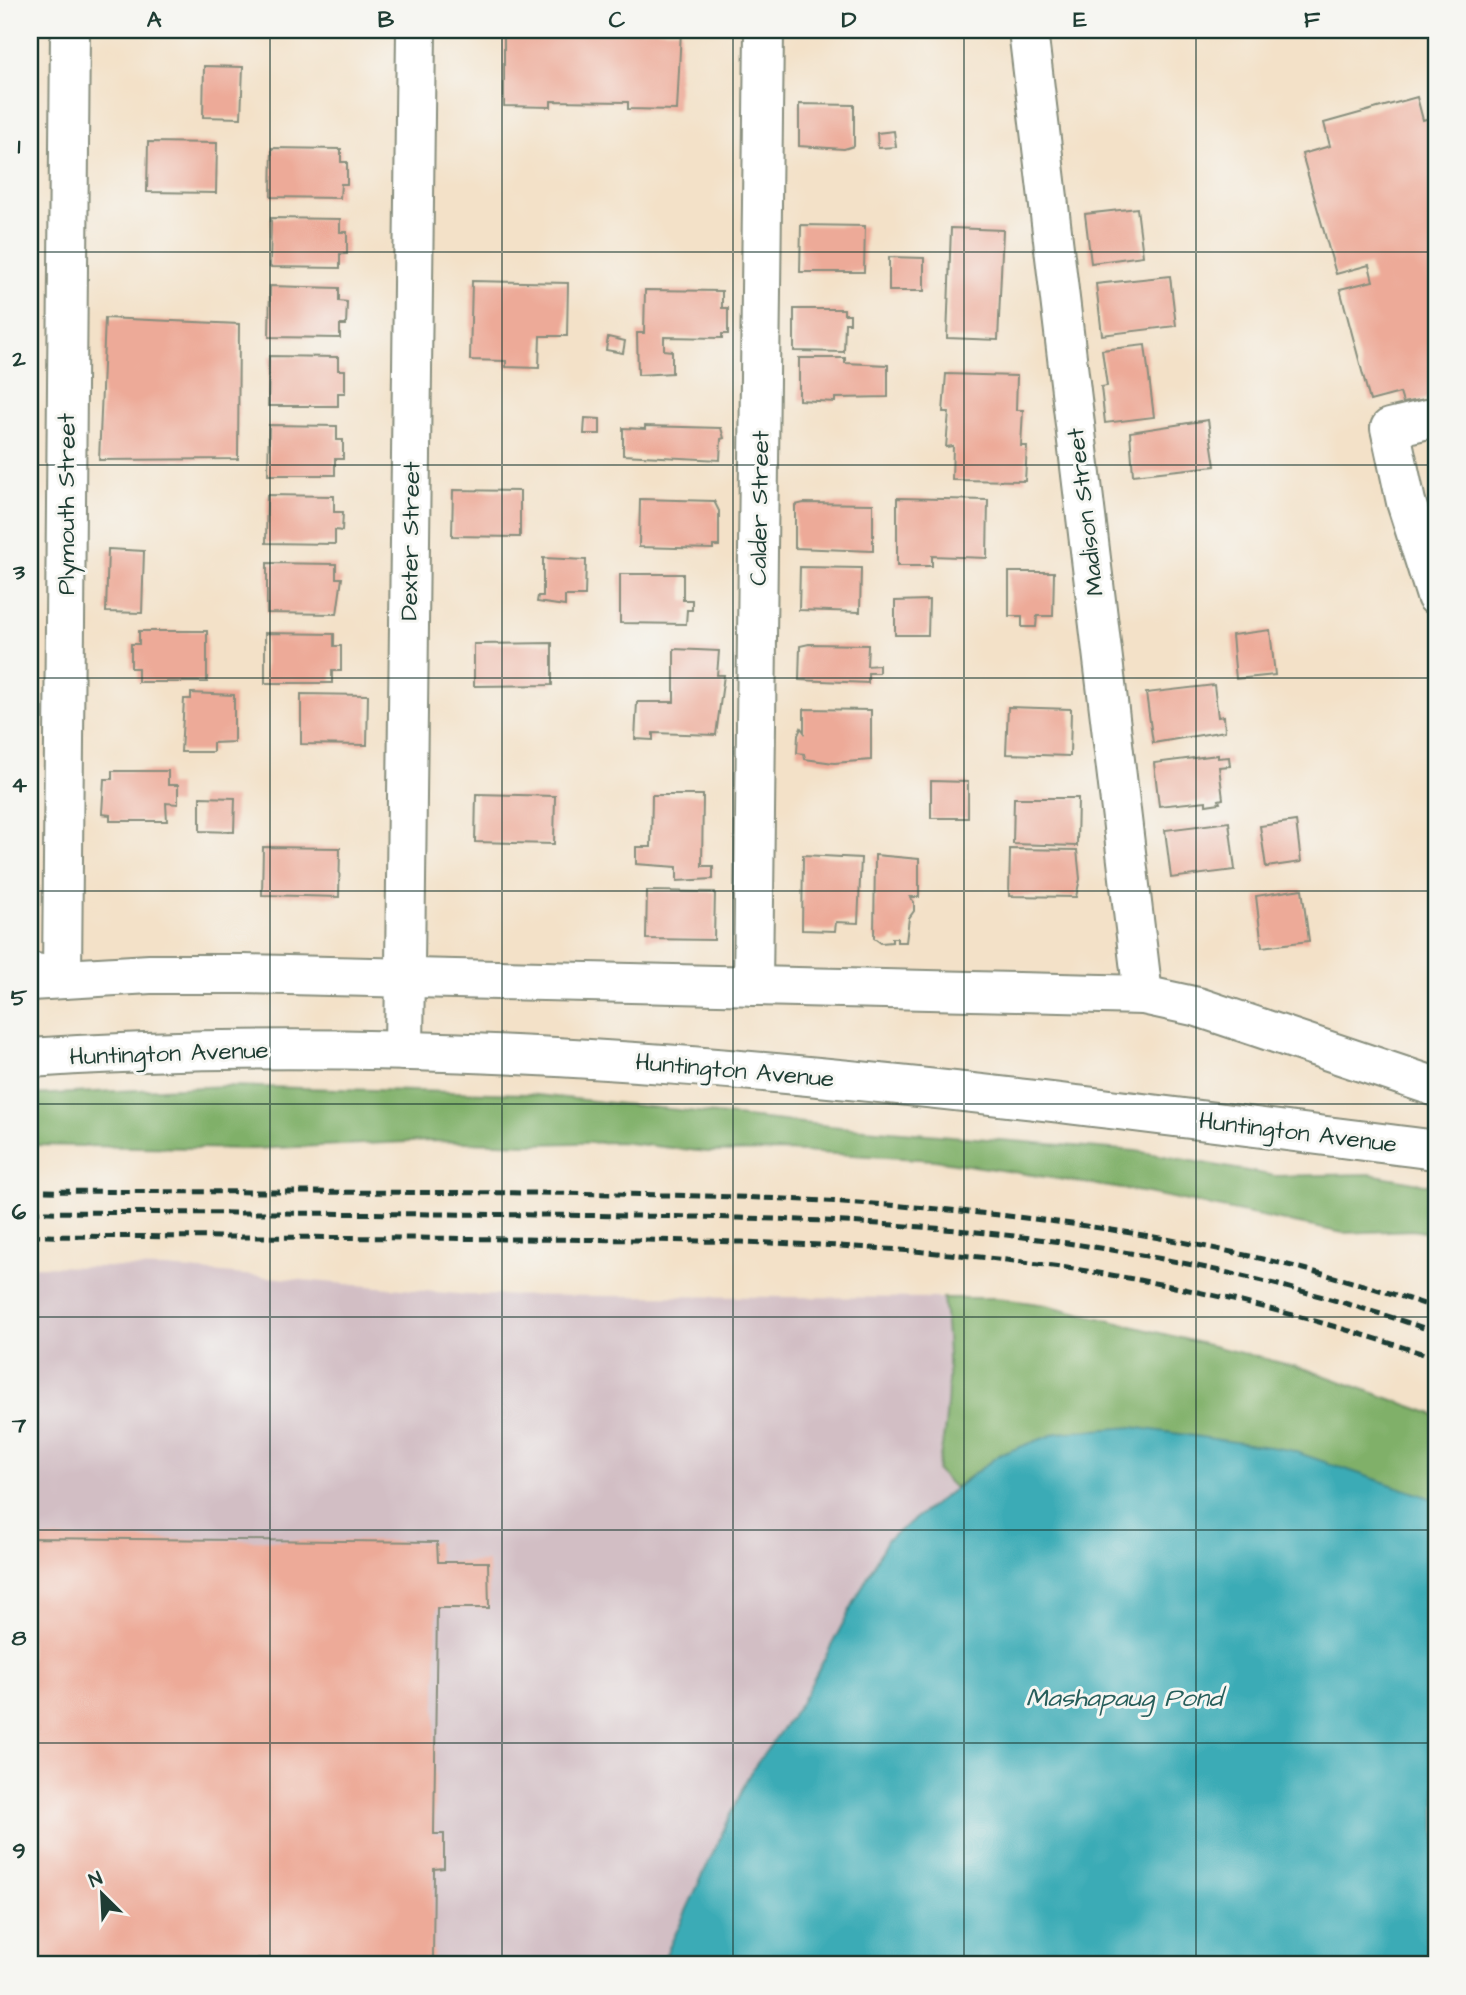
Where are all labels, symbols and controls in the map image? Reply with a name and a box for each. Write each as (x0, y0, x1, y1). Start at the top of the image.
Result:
text: A (147, 4, 162, 36)
text: B (378, 4, 395, 36)
text: C (609, 4, 626, 36)
text: D (842, 4, 857, 36)
text: E (1073, 4, 1087, 36)
text: F (1304, 4, 1321, 36)
text: 1 (18, 130, 21, 162)
text: 2 (11, 343, 26, 375)
street label: Plymouth Street (50, 413, 85, 595)
street label: Madison Street (1059, 426, 1113, 598)
street label: Calder Street (742, 430, 778, 586)
street label: Dexter Street (393, 461, 429, 621)
text: 3 (12, 556, 25, 588)
text: 4 (11, 769, 27, 801)
text: 5 (11, 982, 28, 1014)
street label: Huntington Avenue (69, 1034, 269, 1075)
street label: Huntington Avenue (634, 1045, 836, 1098)
street label: Huntington Avenue (1197, 1104, 1399, 1163)
text: 6 (12, 1196, 27, 1228)
text: 7 (11, 1409, 27, 1441)
text: 8 (12, 1622, 27, 1654)
water label: Mashapaug Pond (1026, 1680, 1227, 1717)
text: 9 (12, 1835, 26, 1867)
north arrow (66, 1858, 136, 1928)
text: N (85, 1865, 107, 1895)

